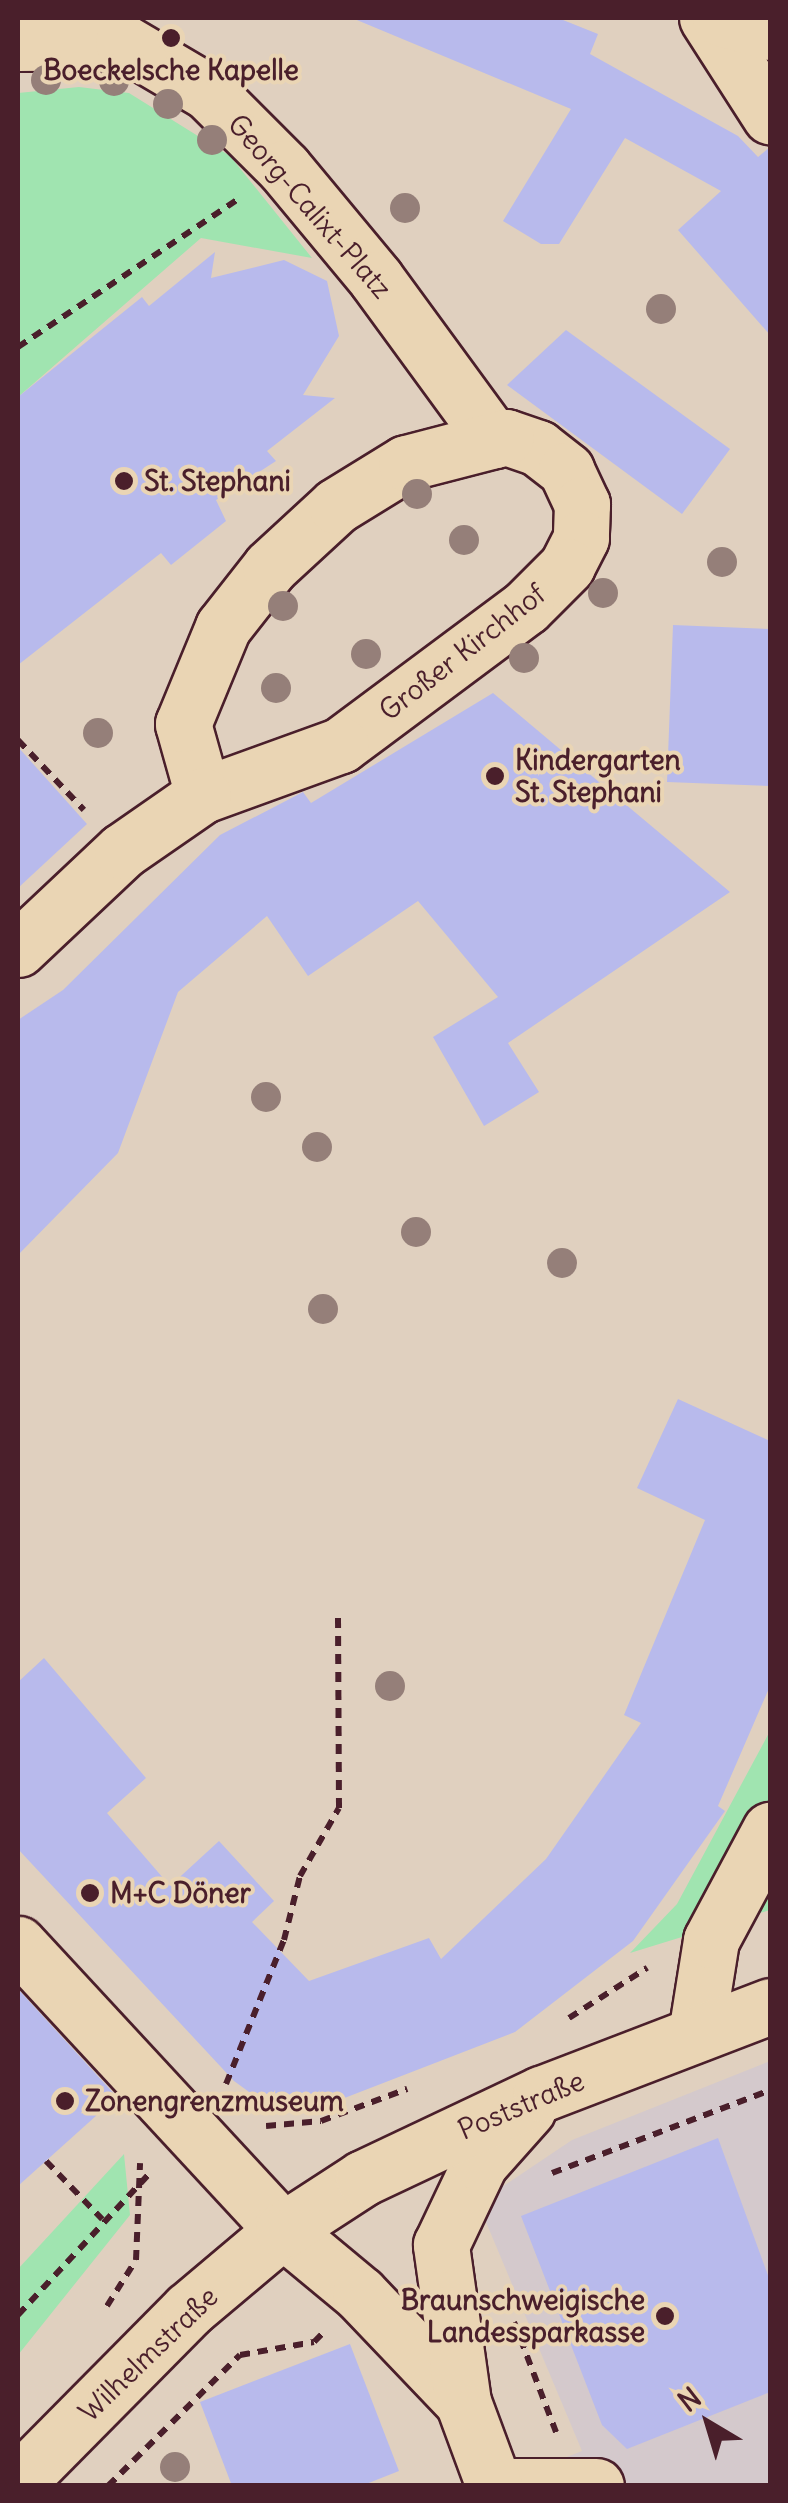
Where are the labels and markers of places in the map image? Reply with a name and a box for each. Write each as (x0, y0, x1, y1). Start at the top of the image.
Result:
marker: Boeckelsche Kapelle (160, 27, 182, 49)
place label: Boeckelsche Kapelle (43, 53, 299, 87)
place label: St. Stephani (144, 464, 291, 498)
marker: St. Stephani (113, 470, 135, 492)
place label: Kindergarten St. Stephani (515, 743, 681, 809)
marker: Kindergarten St. Stephani (484, 765, 506, 787)
place label: M+C Döner (110, 1876, 251, 1910)
marker: M+C Döner (79, 1882, 101, 1904)
place label: Zonengrenzmuseum (85, 2084, 344, 2118)
marker: Zonengrenzmuseum (54, 2090, 76, 2112)
place label: Braunschweigische Landessparkasse (401, 2283, 645, 2349)
marker: Braunschweigische Landessparkasse (654, 2305, 676, 2327)

